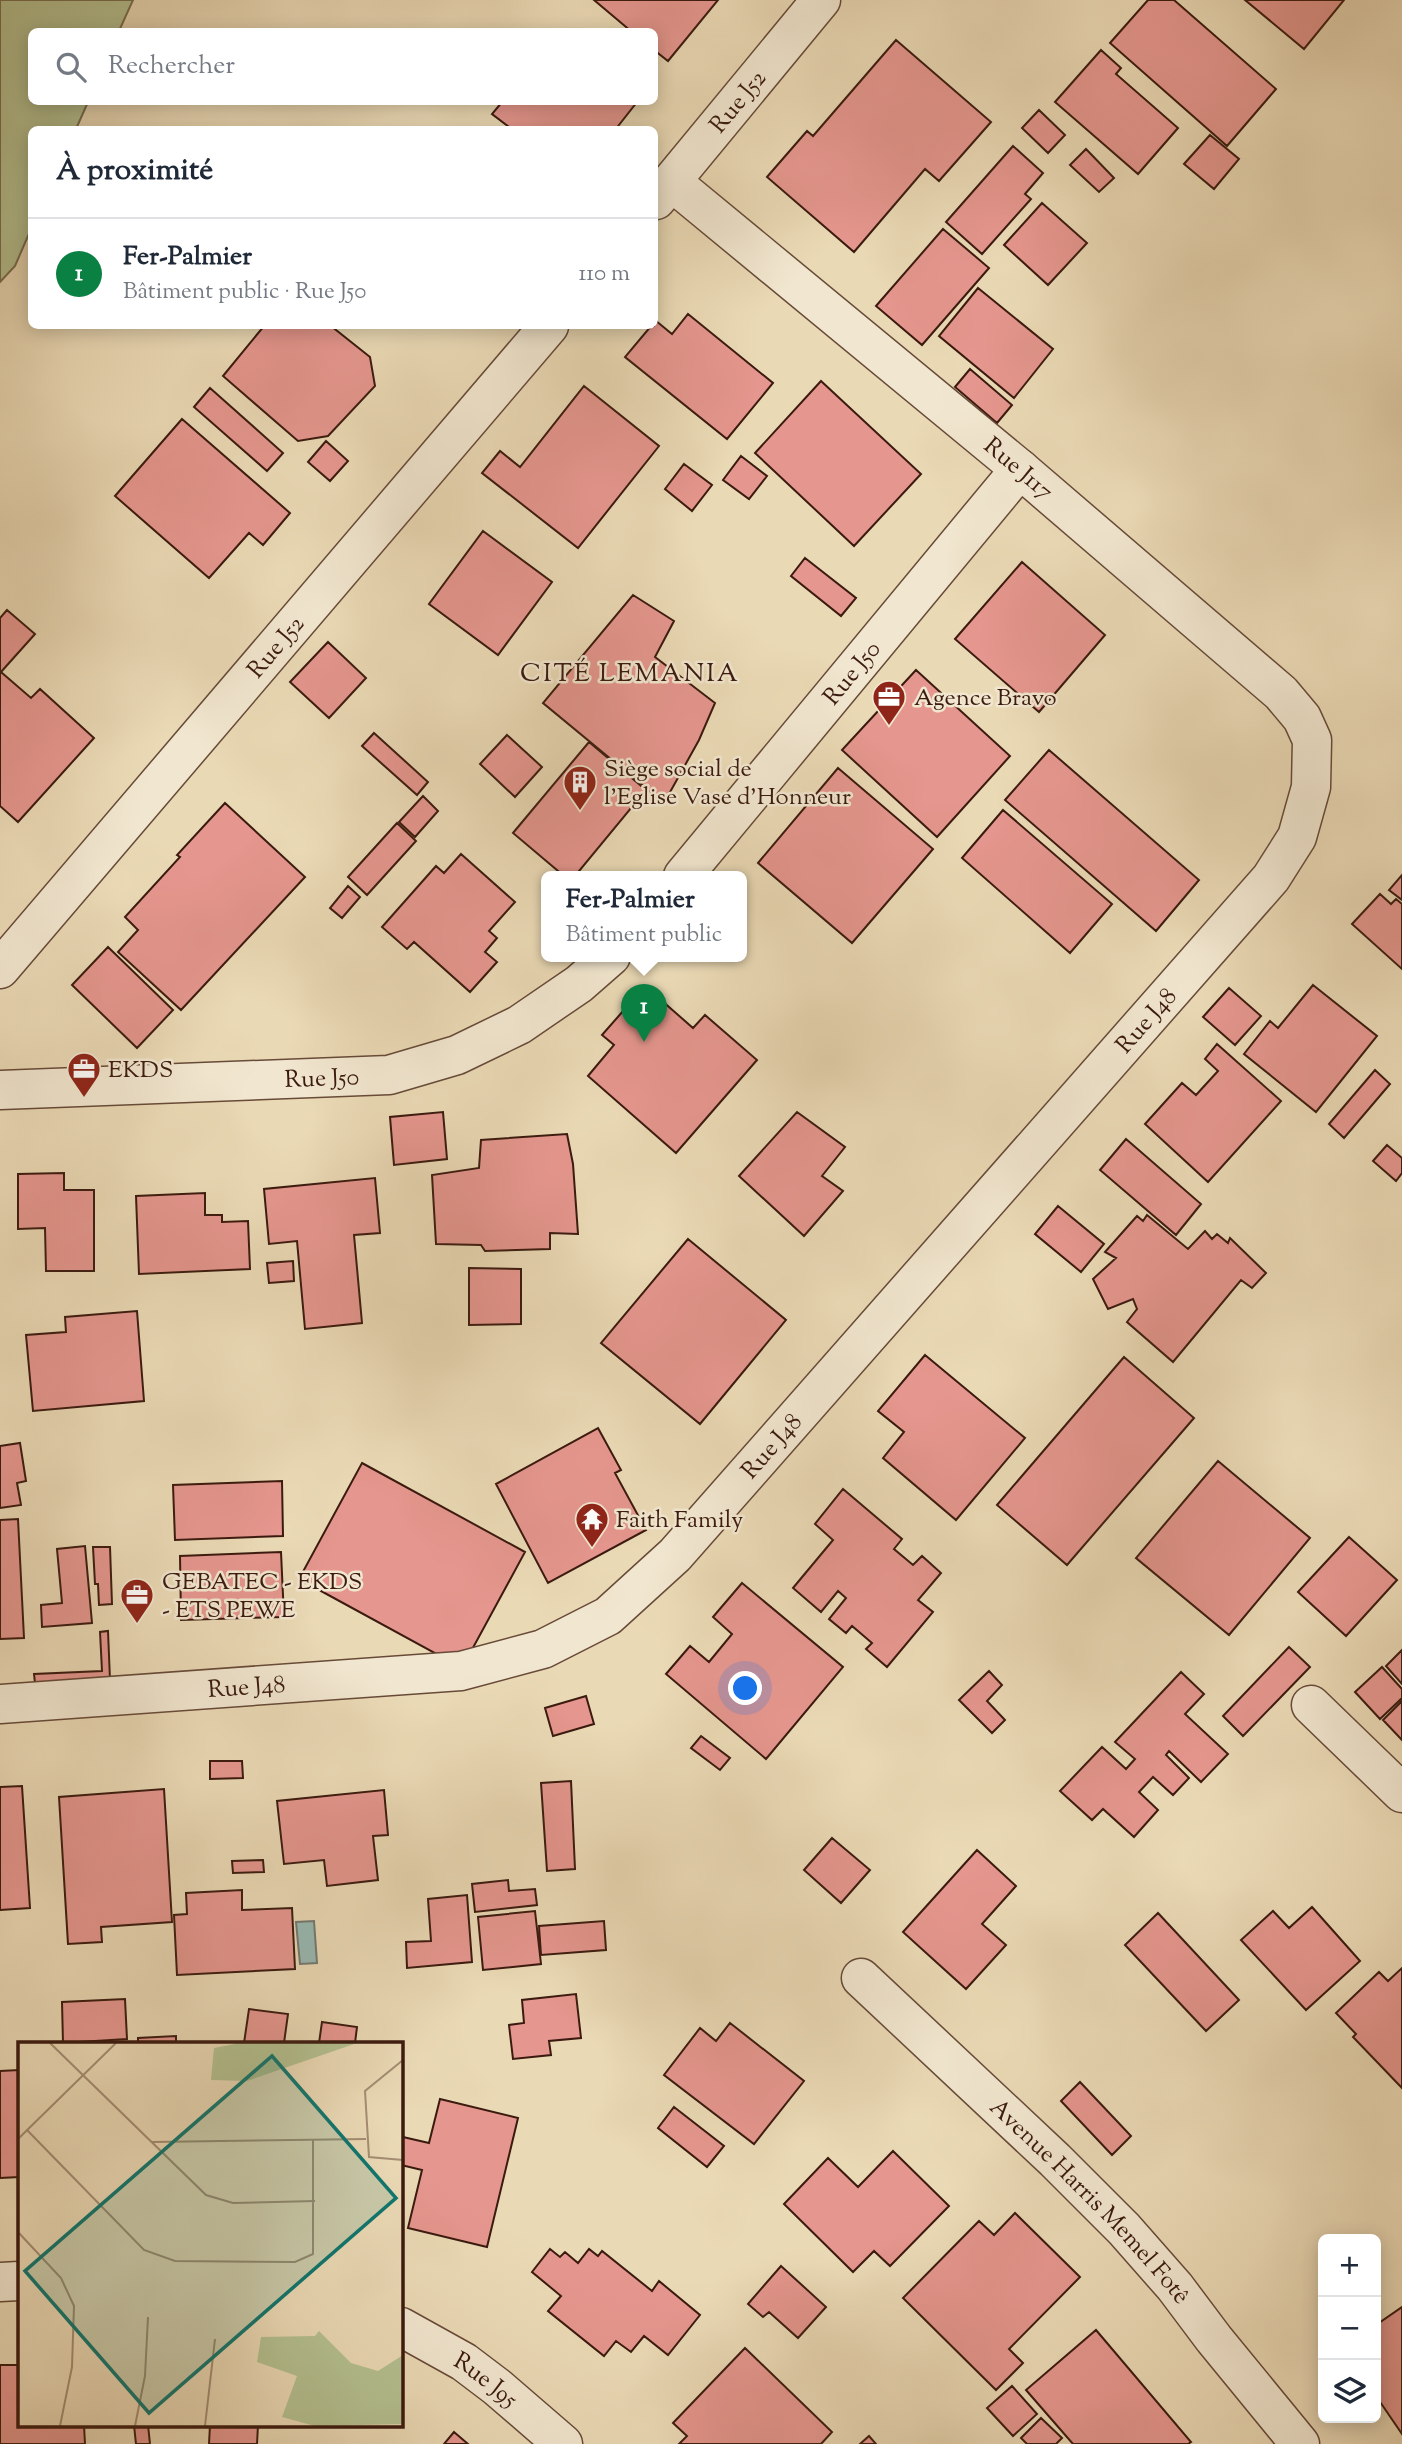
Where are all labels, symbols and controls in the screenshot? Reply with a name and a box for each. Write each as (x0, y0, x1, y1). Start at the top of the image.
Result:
search box (28, 28, 658, 105)
icon: search (52, 48, 90, 86)
text: Rechercher (108, 48, 235, 85)
street label: Rue J52 (703, 64, 775, 142)
text: À proximité (56, 150, 213, 193)
text: Fer-Palmier (123, 239, 252, 276)
text: 1 (75, 258, 83, 291)
text: 110 m (579, 258, 630, 291)
text: Bâtiment public · Rue J50 (123, 276, 366, 309)
street label: Rue J117 (975, 430, 1060, 509)
street label: Rue J52 (240, 609, 314, 687)
street label: Rue J50 (816, 634, 890, 713)
district label: CITÉ LEMANIA (520, 656, 740, 693)
office icon: Agence Bravo (870, 678, 908, 727)
place label: Agence Bravo (914, 682, 1057, 716)
place label: Siège social de l'Eglise Vase d'Honneur (604, 753, 851, 815)
building icon: Siège social de l'Eglise Vase d'Honneur (561, 763, 599, 812)
popup (541, 871, 747, 962)
text: Fer-Palmier (566, 882, 695, 919)
text: Bâtiment public (566, 919, 722, 952)
street label: Rue J48 (1109, 981, 1186, 1062)
pin: 1 (621, 984, 667, 1042)
office icon: EKDS (65, 1050, 103, 1099)
place label: EKDS (108, 1054, 173, 1088)
street label: Rue J50 (284, 1061, 360, 1098)
street label: Rue J48 (734, 1407, 811, 1488)
temple icon: Faith Family (573, 1500, 611, 1549)
place label: Faith Family (616, 1504, 743, 1538)
place label: GEBATEC - EKDS - ETS PEWE (162, 1566, 362, 1628)
office icon: GEBATEC - EKDS - ETS PEWE (118, 1576, 156, 1625)
street label: Rue J48 (207, 1669, 287, 1708)
your location (728, 1671, 762, 1705)
inset map (18, 2042, 402, 2426)
street label: Avenue Harris Memel Fotê (981, 2092, 1197, 2312)
map controls (1318, 2234, 1381, 2423)
button: + (1318, 2234, 1381, 2297)
button: − (1318, 2297, 1381, 2360)
street label: Rue J95 (447, 2345, 525, 2417)
button: layers (1318, 2360, 1381, 2423)

